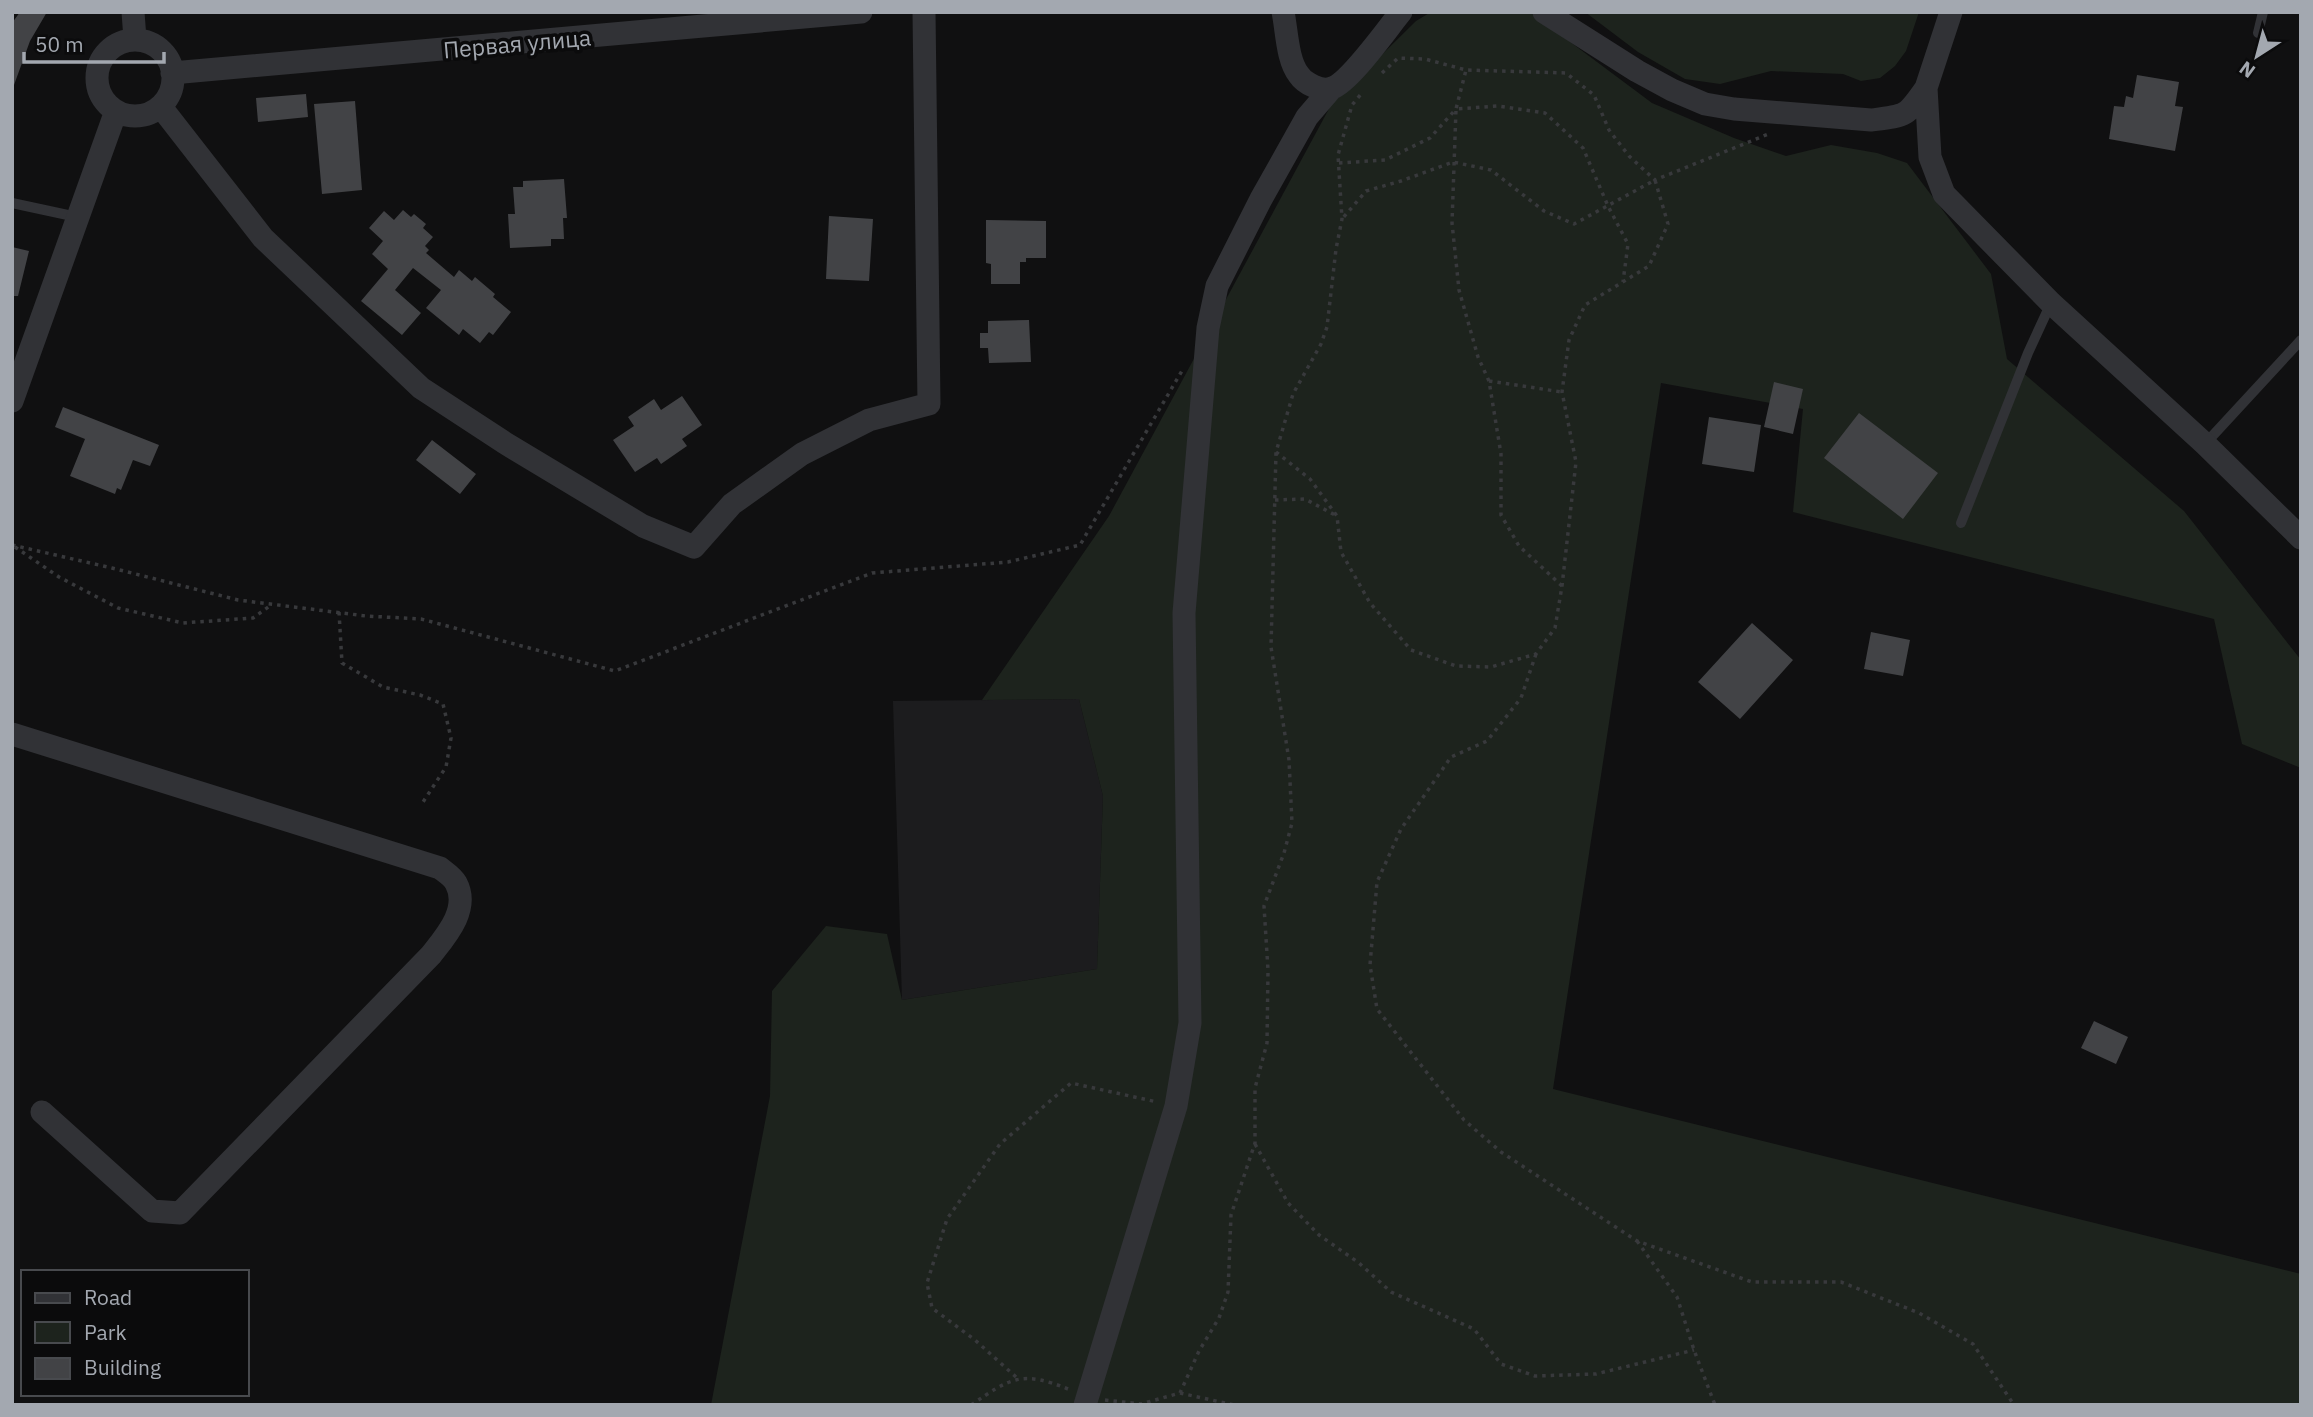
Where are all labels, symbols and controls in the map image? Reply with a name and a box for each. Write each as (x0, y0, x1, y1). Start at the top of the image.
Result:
scale bar (24, 21, 164, 65)
north arrow (2222, 21, 2292, 91)
street label: Первая улица (442, 22, 592, 64)
text: 50 m (35, 30, 84, 58)
text: N (2234, 56, 2260, 84)
legend (21, 1270, 248, 1396)
text: Road (84, 1283, 132, 1311)
text: Park (84, 1318, 127, 1346)
text: Building (84, 1353, 161, 1381)

